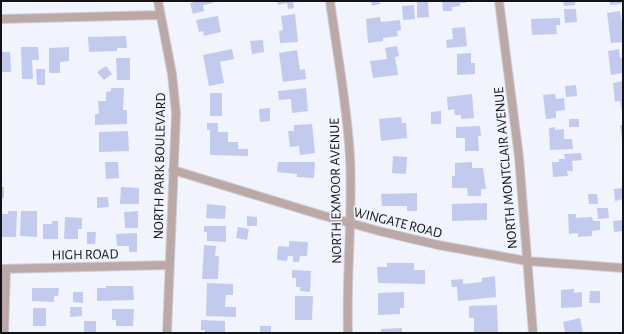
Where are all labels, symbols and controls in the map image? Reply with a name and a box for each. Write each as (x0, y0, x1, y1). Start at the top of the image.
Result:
street label: NORTH MONTCLAIR AVENUE (492, 86, 520, 249)
street label: NORTH PARK BOULEVARD (152, 92, 168, 240)
street label: NORTH EXMOOR AVENUE (328, 118, 344, 264)
street label: WINGATE ROAD (352, 205, 443, 241)
street label: HIGH ROAD (51, 247, 119, 263)

